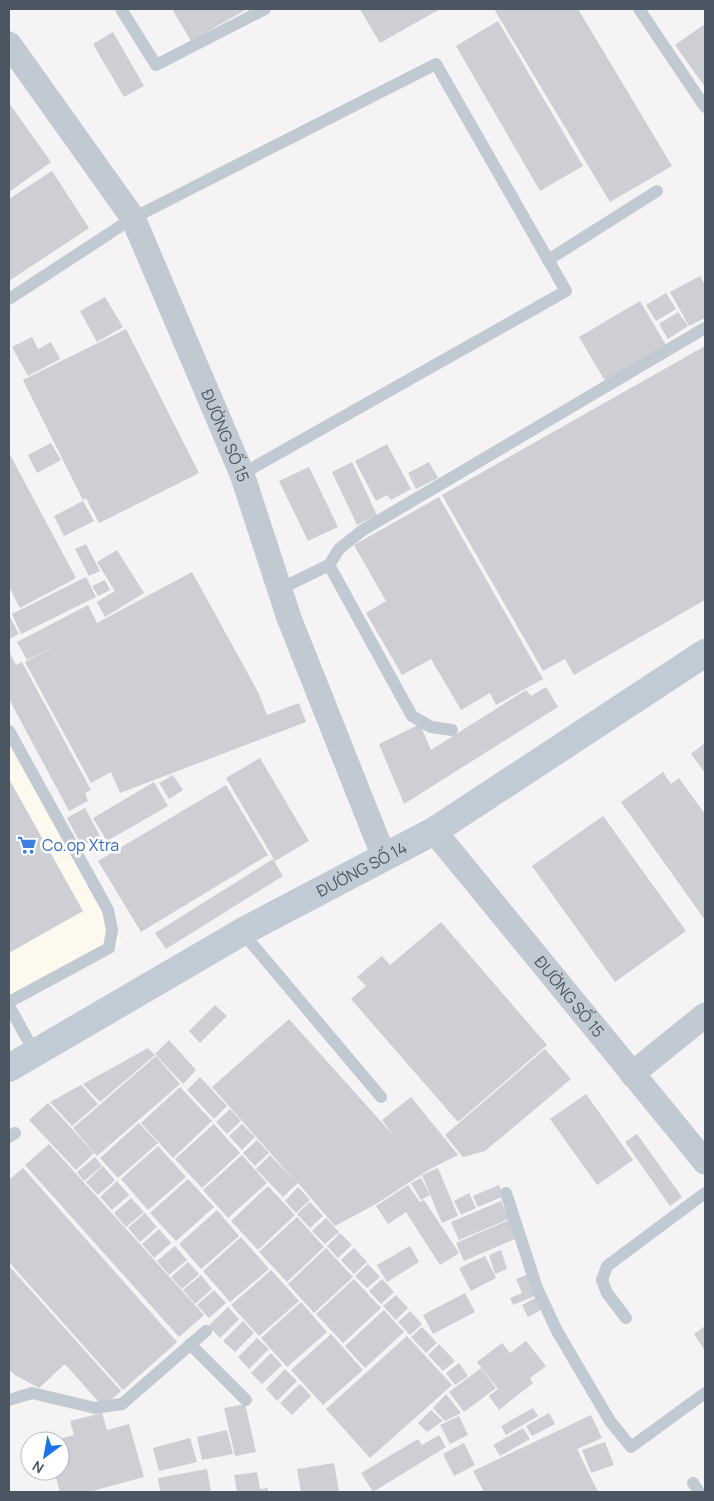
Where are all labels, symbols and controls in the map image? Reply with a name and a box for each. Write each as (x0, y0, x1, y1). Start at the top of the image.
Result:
street label: ĐƯỜNG SỐ 15 (196, 386, 255, 485)
supermarket icon: Co.op Xtra (16, 834, 38, 856)
place label: Co.op Xtra (42, 834, 119, 856)
street label: ĐƯỜNG SỐ 14 (313, 836, 411, 902)
street label: ĐƯỜNG SỐ 15 (530, 951, 609, 1042)
north arrow (20, 1431, 70, 1481)
text: N (29, 1457, 47, 1478)

